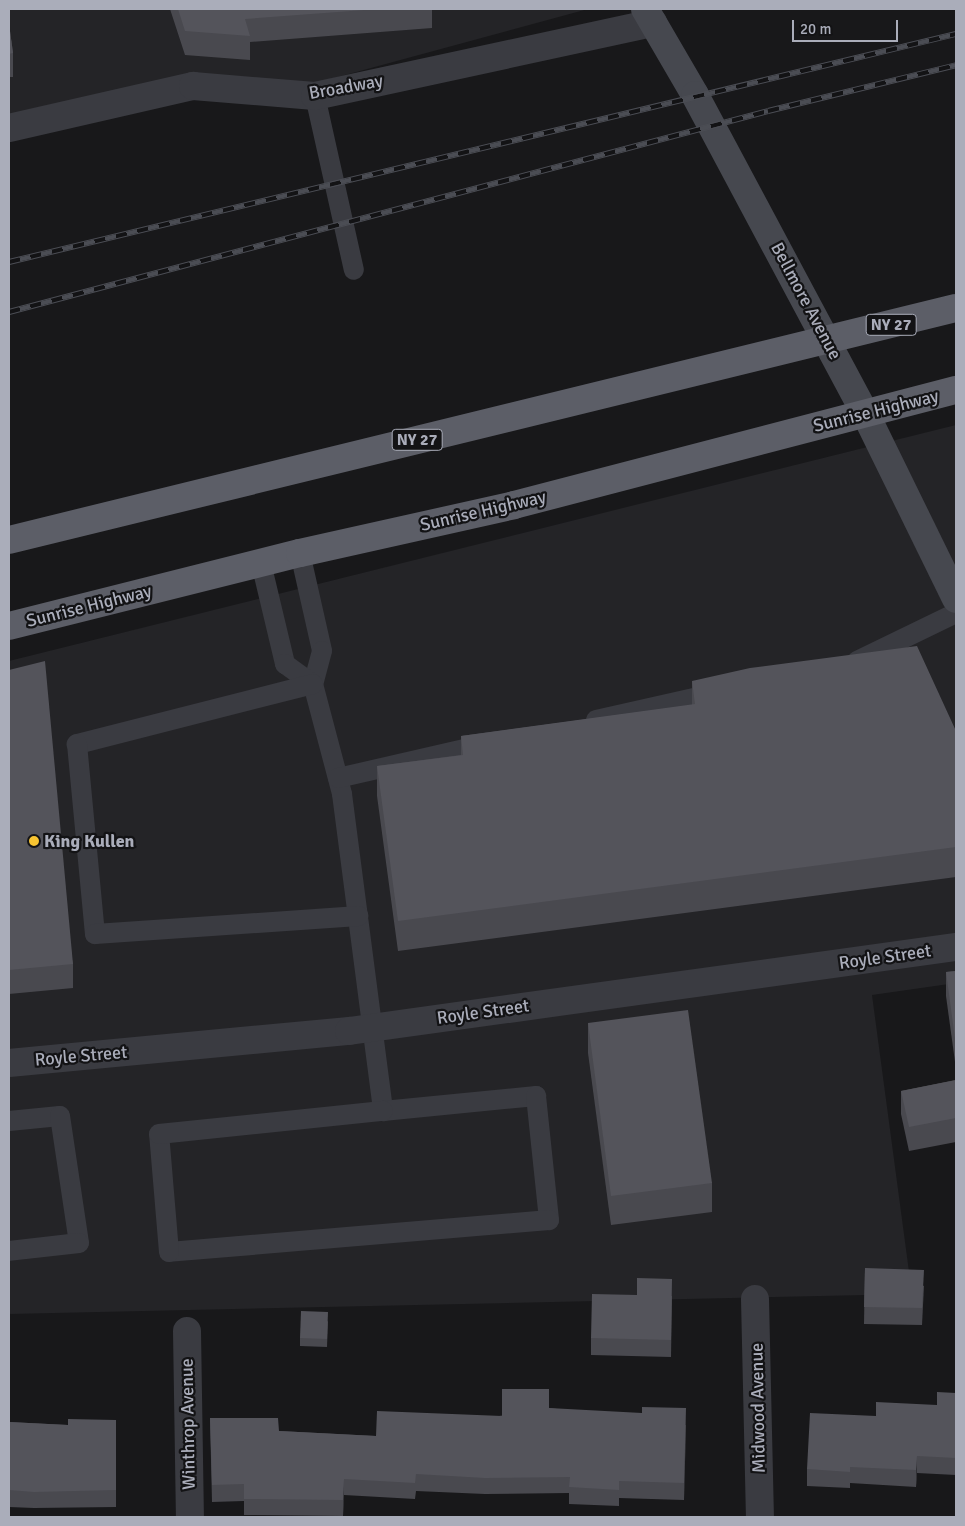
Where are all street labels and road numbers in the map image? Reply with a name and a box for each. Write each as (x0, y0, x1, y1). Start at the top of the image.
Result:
street label: Broadway (307, 70, 385, 104)
street label: Bellmore Avenue (766, 239, 846, 363)
road number: NY 27 (865, 312, 917, 338)
street label: Sunrise Highway (811, 385, 941, 437)
road number: NY 27 (391, 426, 443, 454)
street label: Sunrise Highway (418, 486, 548, 536)
street label: Sunrise Highway (24, 580, 154, 632)
street label: Royle Street (837, 940, 933, 974)
street label: Royle Street (435, 995, 531, 1029)
street label: Royle Street (34, 1041, 128, 1071)
street label: Midwood Avenue (746, 1343, 770, 1473)
street label: Winthrop Avenue (176, 1358, 200, 1490)

